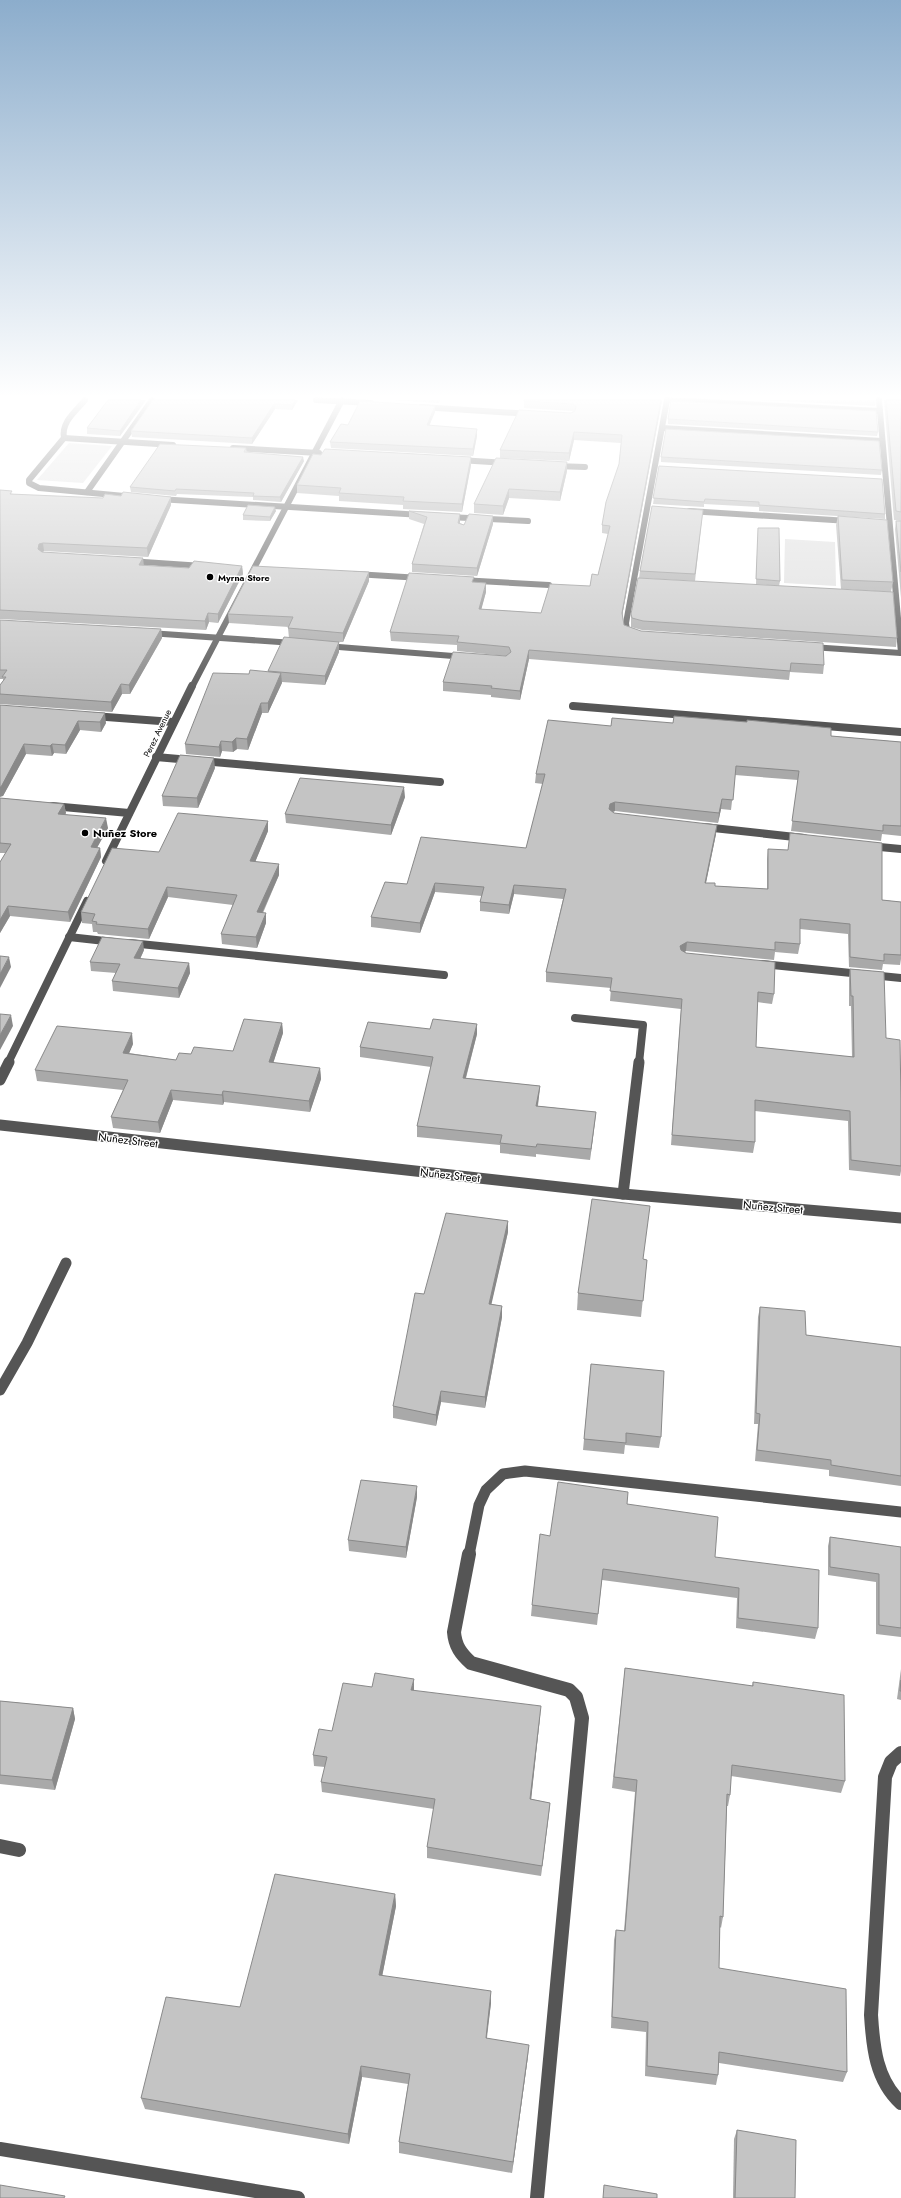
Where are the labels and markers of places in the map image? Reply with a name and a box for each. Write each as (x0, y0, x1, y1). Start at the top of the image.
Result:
place label: Myrna Store (218, 571, 270, 584)
marker: Myrna Store (205, 572, 215, 582)
place label: Nuñez Store (93, 825, 157, 841)
marker: Nuñez Store (80, 828, 90, 838)

